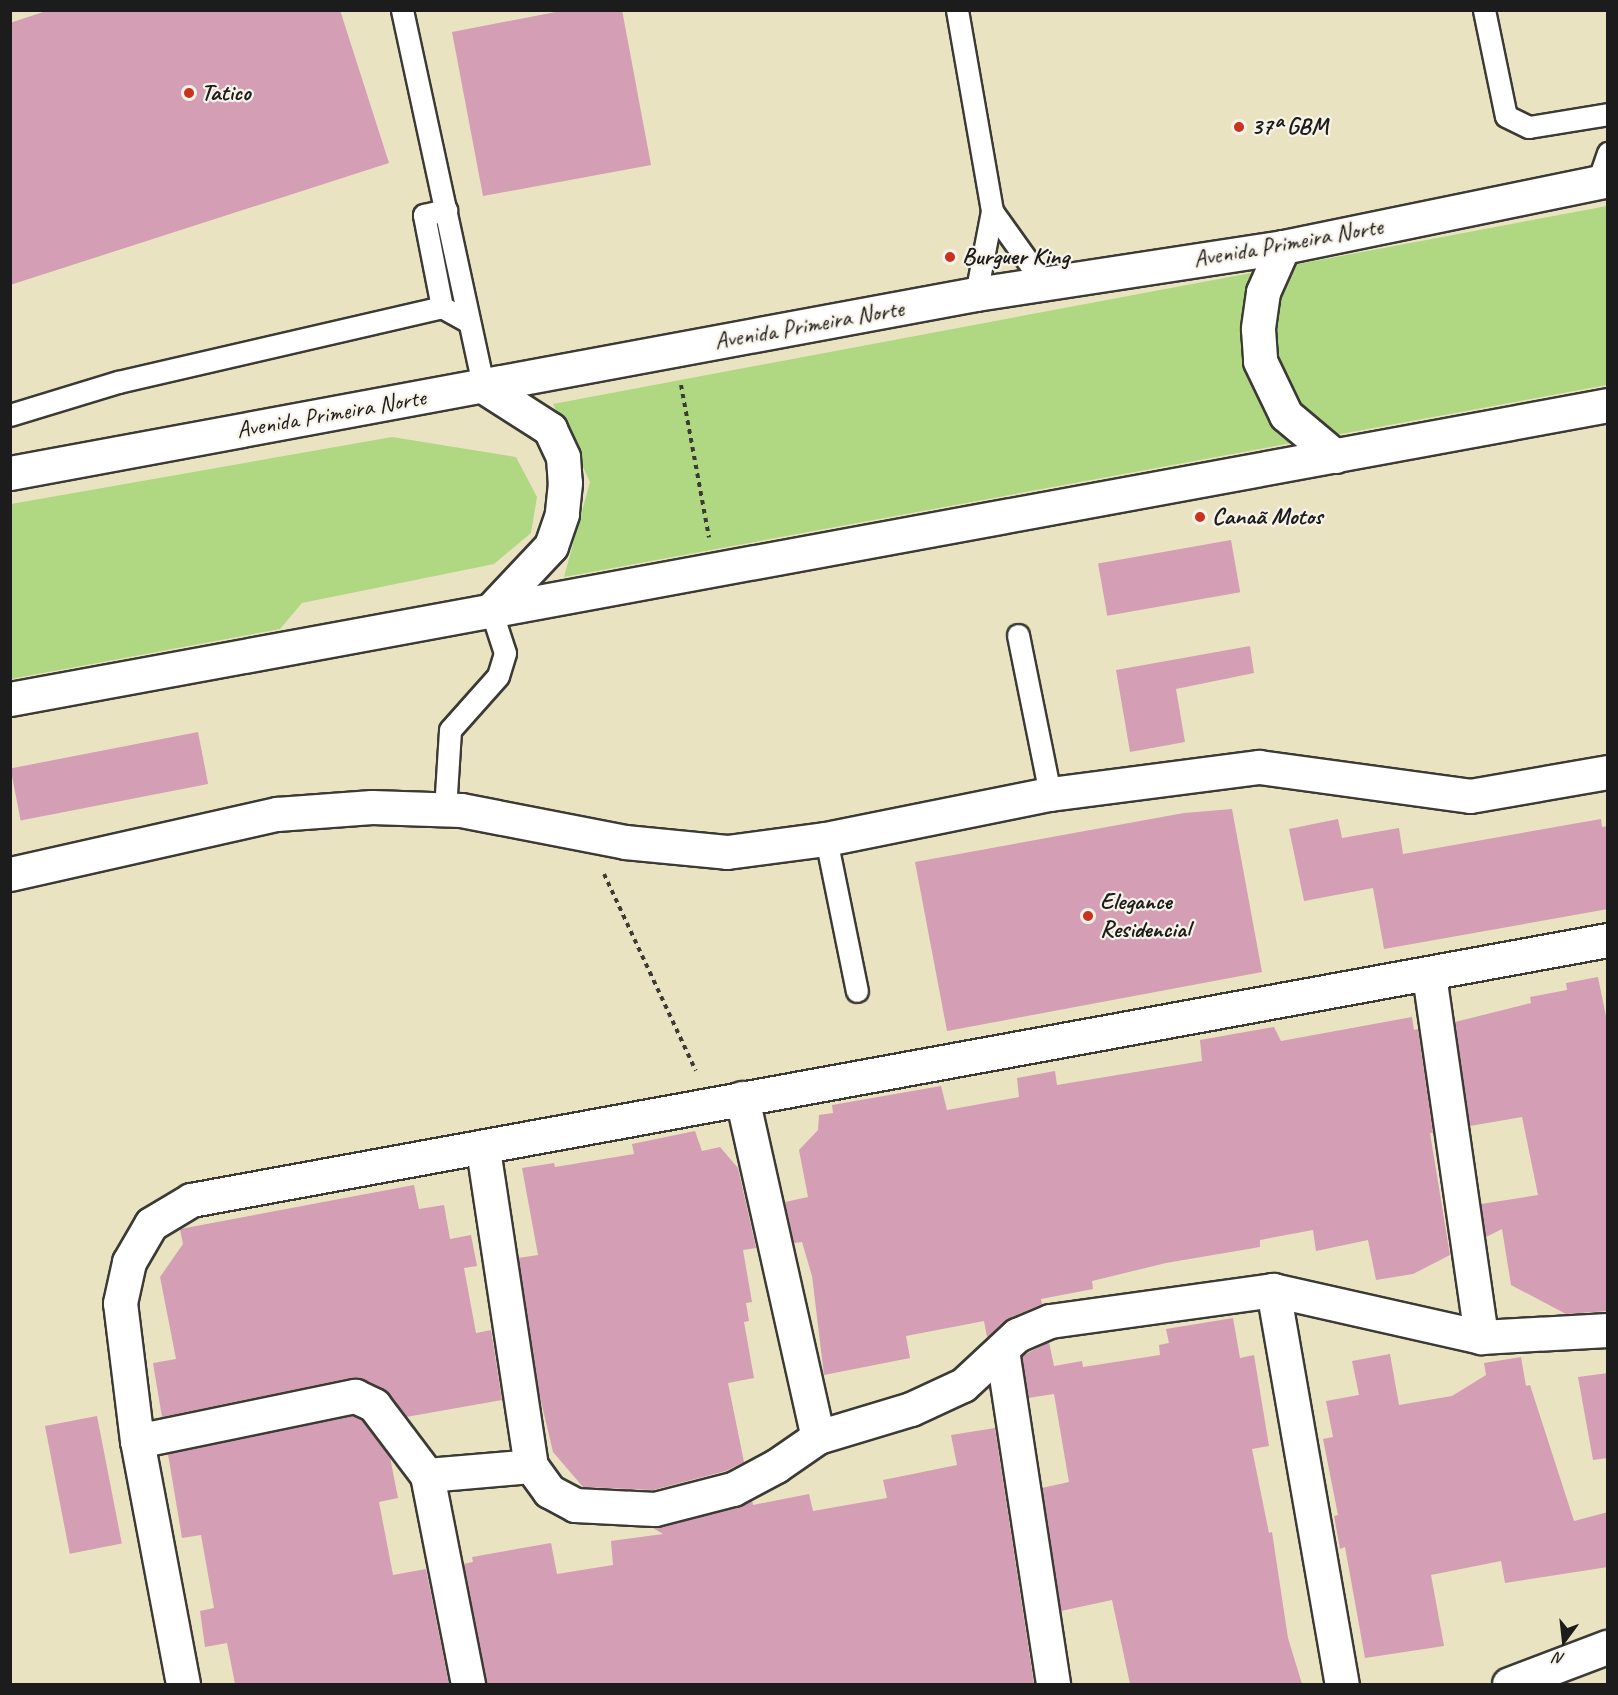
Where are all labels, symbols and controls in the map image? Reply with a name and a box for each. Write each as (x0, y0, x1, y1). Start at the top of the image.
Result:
place label: Tatico (201, 79, 251, 107)
marker: Tatico (182, 86, 196, 100)
place label: 37ª GBM (1251, 113, 1328, 141)
marker: 37ª GBM (1232, 120, 1246, 134)
street label: Avenida Primeira Norte (1191, 212, 1385, 274)
place label: Burguer King (962, 243, 1069, 271)
marker: Burguer King (943, 250, 957, 264)
street label: Avenida Primeira Norte (712, 294, 906, 356)
street label: Avenida Primeira Norte (234, 383, 428, 445)
place label: Canaã Motos (1212, 503, 1323, 531)
marker: Canaã Motos (1193, 510, 1207, 524)
place label: Elegance Residencial (1100, 888, 1190, 944)
marker: Elegance Residencial (1081, 909, 1095, 923)
north arrow (1534, 1611, 1594, 1671)
text: N (1552, 1647, 1567, 1669)

